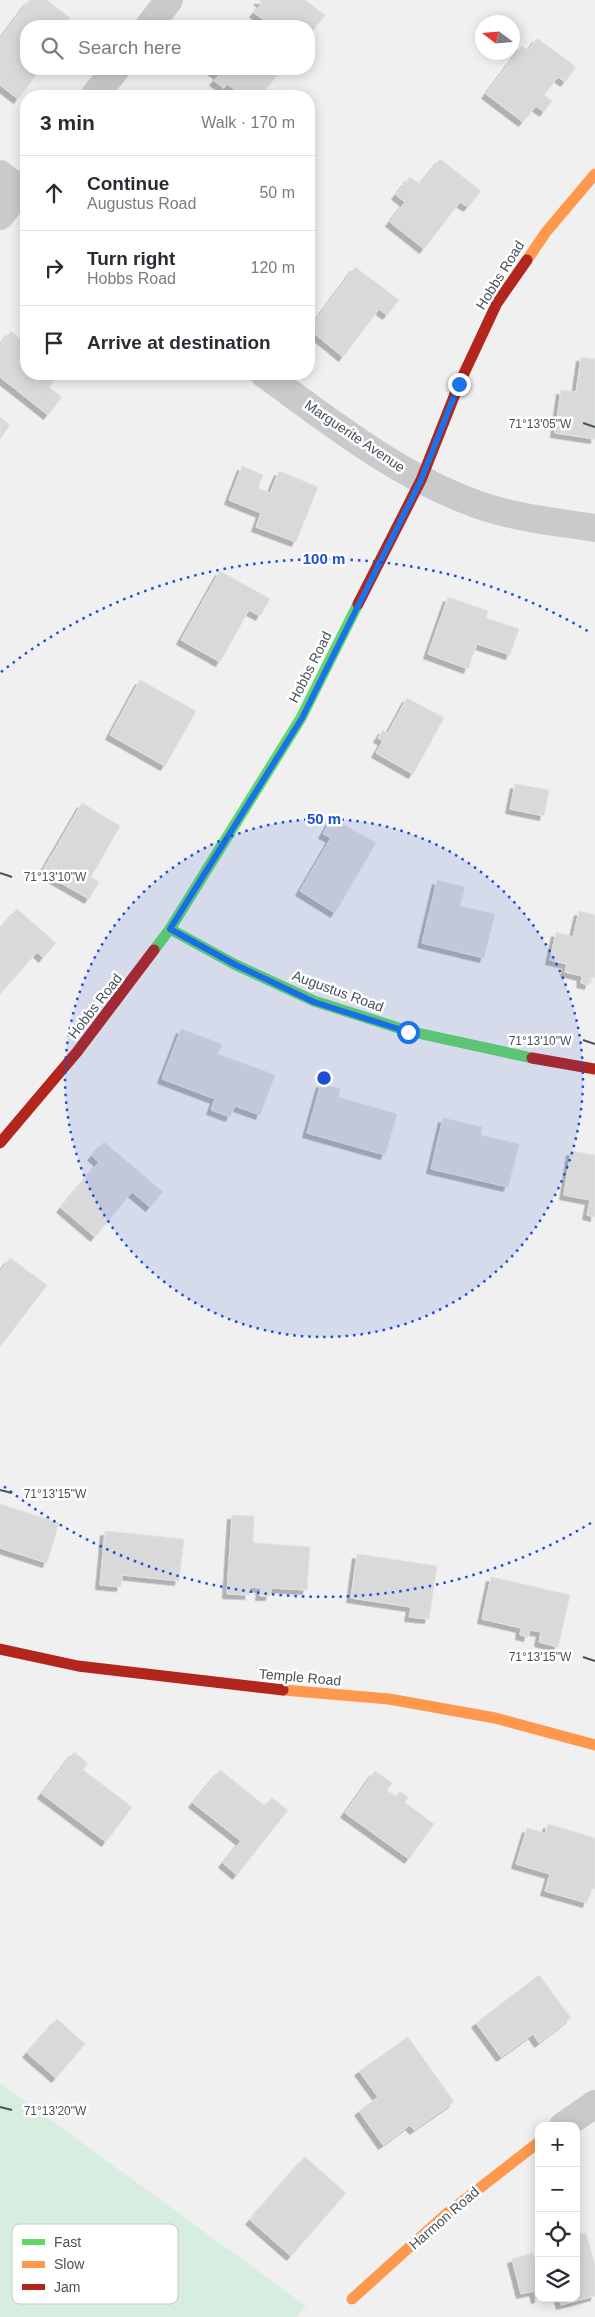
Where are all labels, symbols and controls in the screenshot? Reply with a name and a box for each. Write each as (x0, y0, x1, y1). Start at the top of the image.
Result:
north arrow (475, 15, 520, 60)
search box (20, 20, 315, 75)
icon: search (38, 34, 66, 62)
text: Search here (78, 37, 182, 58)
text: 3 min (40, 111, 95, 134)
text: Walk · 170 m (201, 114, 295, 131)
text: Continue (87, 173, 169, 194)
icon: ahead (40, 179, 68, 207)
text: 50 m (259, 184, 295, 201)
text: Augustus Road (87, 195, 196, 212)
street label: Hobbs Road (473, 238, 527, 312)
text: Turn right (87, 248, 175, 269)
icon: right (40, 254, 68, 282)
text: 120 m (251, 259, 295, 276)
text: Hobbs Road (87, 270, 176, 287)
icon: arrive (40, 329, 68, 357)
text: Arrive at destination (87, 332, 271, 353)
route end (448, 373, 471, 396)
street label: Marguerite Avenue (302, 397, 408, 476)
text: 71°13'05"W (509, 417, 572, 431)
text: 100 m (303, 550, 345, 567)
street label: Hobbs Road (285, 629, 335, 705)
text: 50 m (307, 810, 341, 827)
text: 71°13'10"W (24, 870, 87, 884)
street label: Augustus Road (290, 967, 386, 1015)
street label: Hobbs Road (65, 970, 125, 1042)
route start (397, 1021, 420, 1044)
text: 71°13'10"W (509, 1034, 572, 1048)
centre of rings (315, 1069, 333, 1087)
text: 71°13'15"W (24, 1487, 87, 1501)
text: 71°13'15"W (509, 1650, 572, 1664)
street label: Temple Road (258, 1665, 342, 1689)
text: 71°13'20"W (24, 2104, 87, 2118)
map controls (535, 2122, 580, 2302)
button: + (535, 2122, 580, 2167)
button: − (535, 2167, 580, 2212)
street label: Harmon Road (406, 2183, 482, 2253)
button: locate (535, 2212, 580, 2257)
legend (12, 2224, 178, 2304)
text: Fast (54, 2234, 81, 2250)
text: Slow (54, 2256, 85, 2272)
button: layers (535, 2257, 580, 2302)
text: Jam (54, 2279, 80, 2295)

